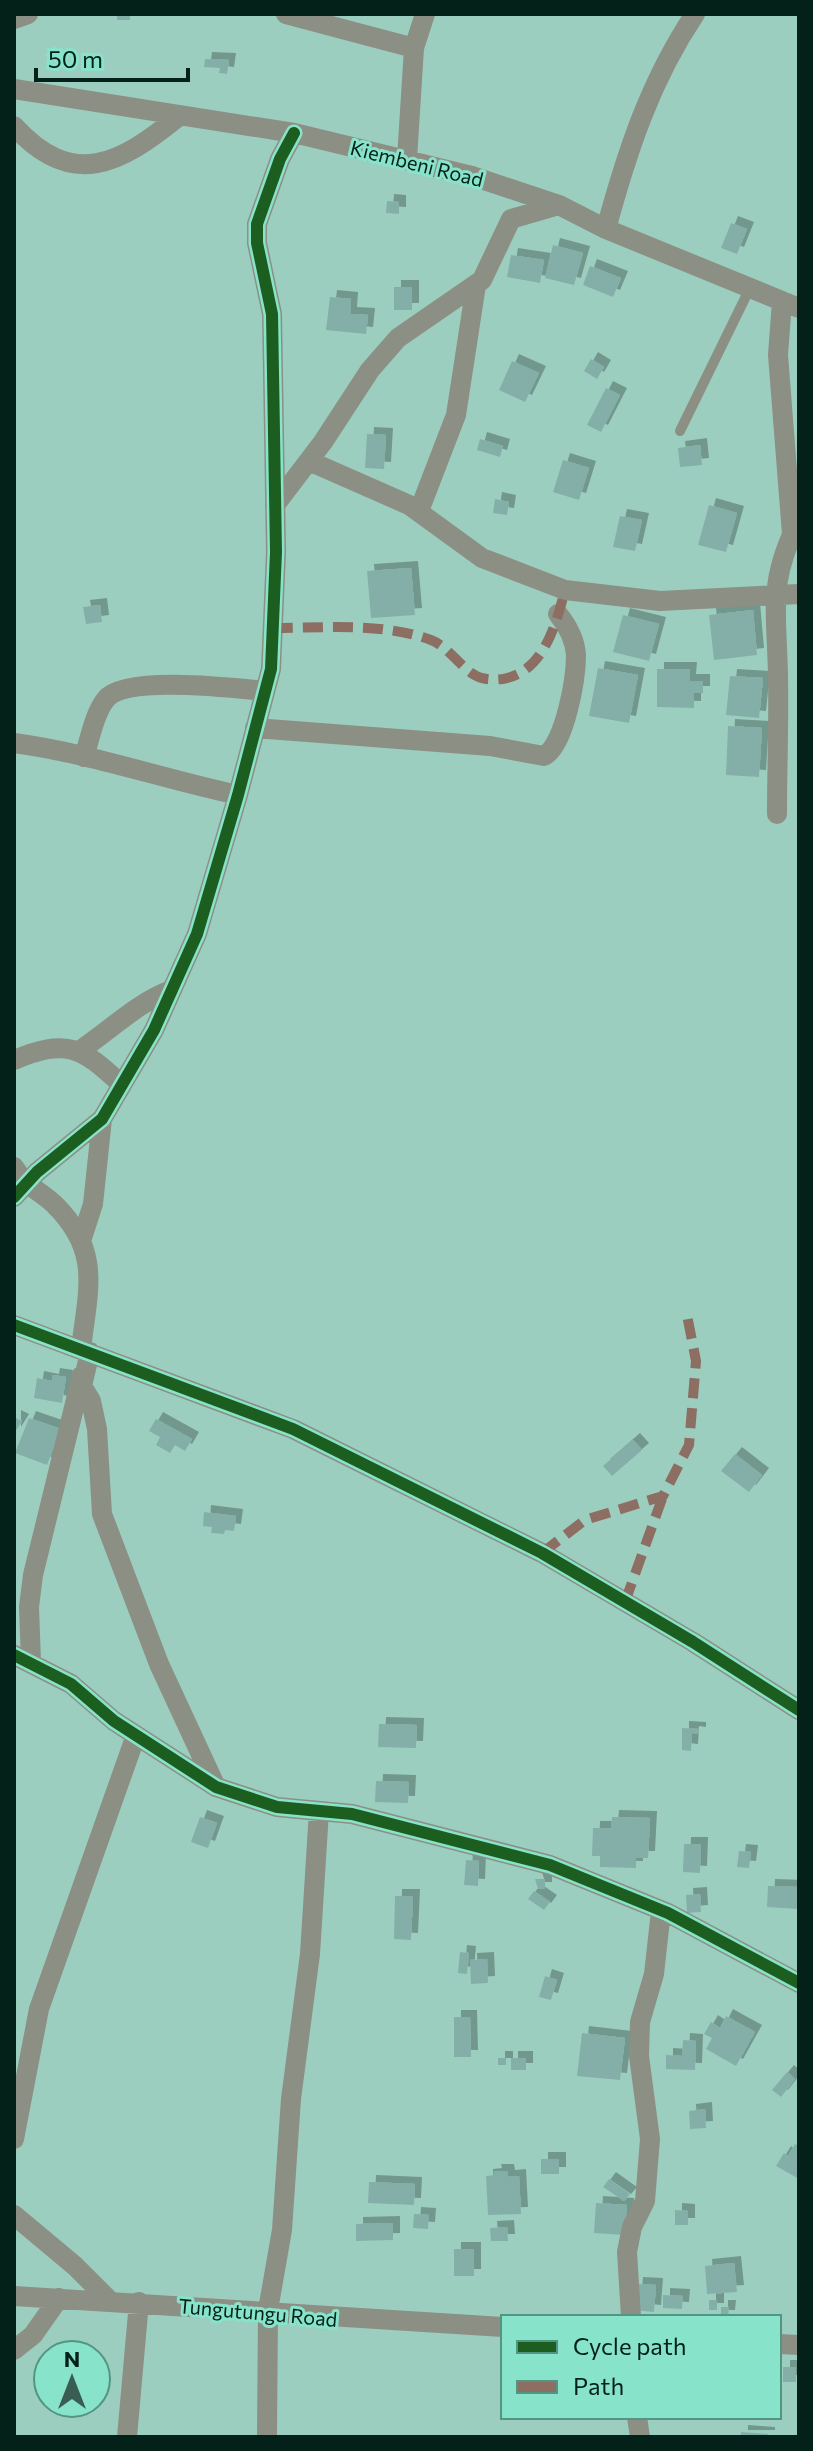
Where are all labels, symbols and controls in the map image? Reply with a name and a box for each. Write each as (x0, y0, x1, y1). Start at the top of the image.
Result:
scale bar (36, 32, 188, 82)
text: 50 m (48, 44, 103, 73)
street label: Kiembeni Road (348, 135, 486, 191)
street label: Tungutungu Road (178, 2293, 338, 2331)
legend (501, 2315, 781, 2419)
text: Cycle path (573, 2331, 687, 2360)
north arrow (32, 2339, 112, 2419)
text: N (64, 2345, 80, 2372)
text: Path (573, 2371, 624, 2400)

